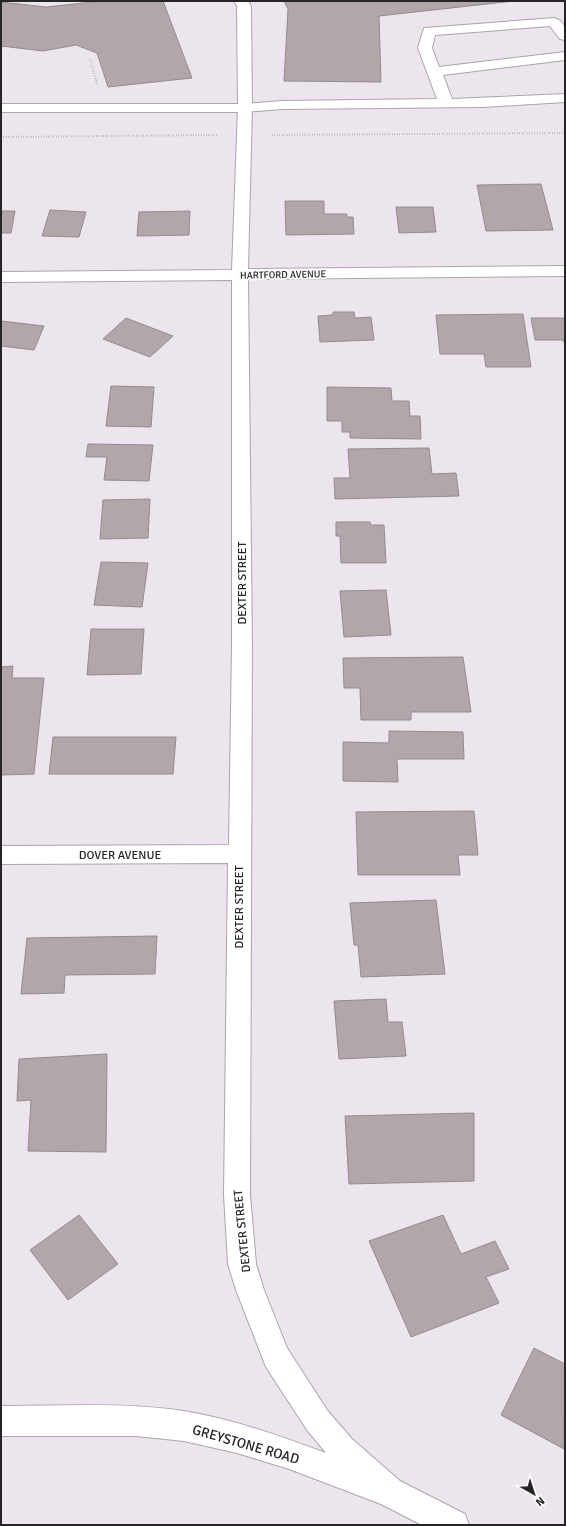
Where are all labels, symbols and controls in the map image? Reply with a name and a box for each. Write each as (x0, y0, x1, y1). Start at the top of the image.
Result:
street label: HARTFORD AVENUE (240, 268, 327, 282)
street label: DEXTER STREET (235, 541, 250, 625)
street label: DOVER AVENUE (79, 848, 161, 863)
street label: DEXTER STREET (232, 865, 247, 949)
street label: DEXTER STREET (231, 1189, 254, 1273)
street label: GREYSTONE ROAD (190, 1421, 301, 1468)
north arrow (514, 1474, 554, 1514)
text: N (533, 1494, 547, 1509)

